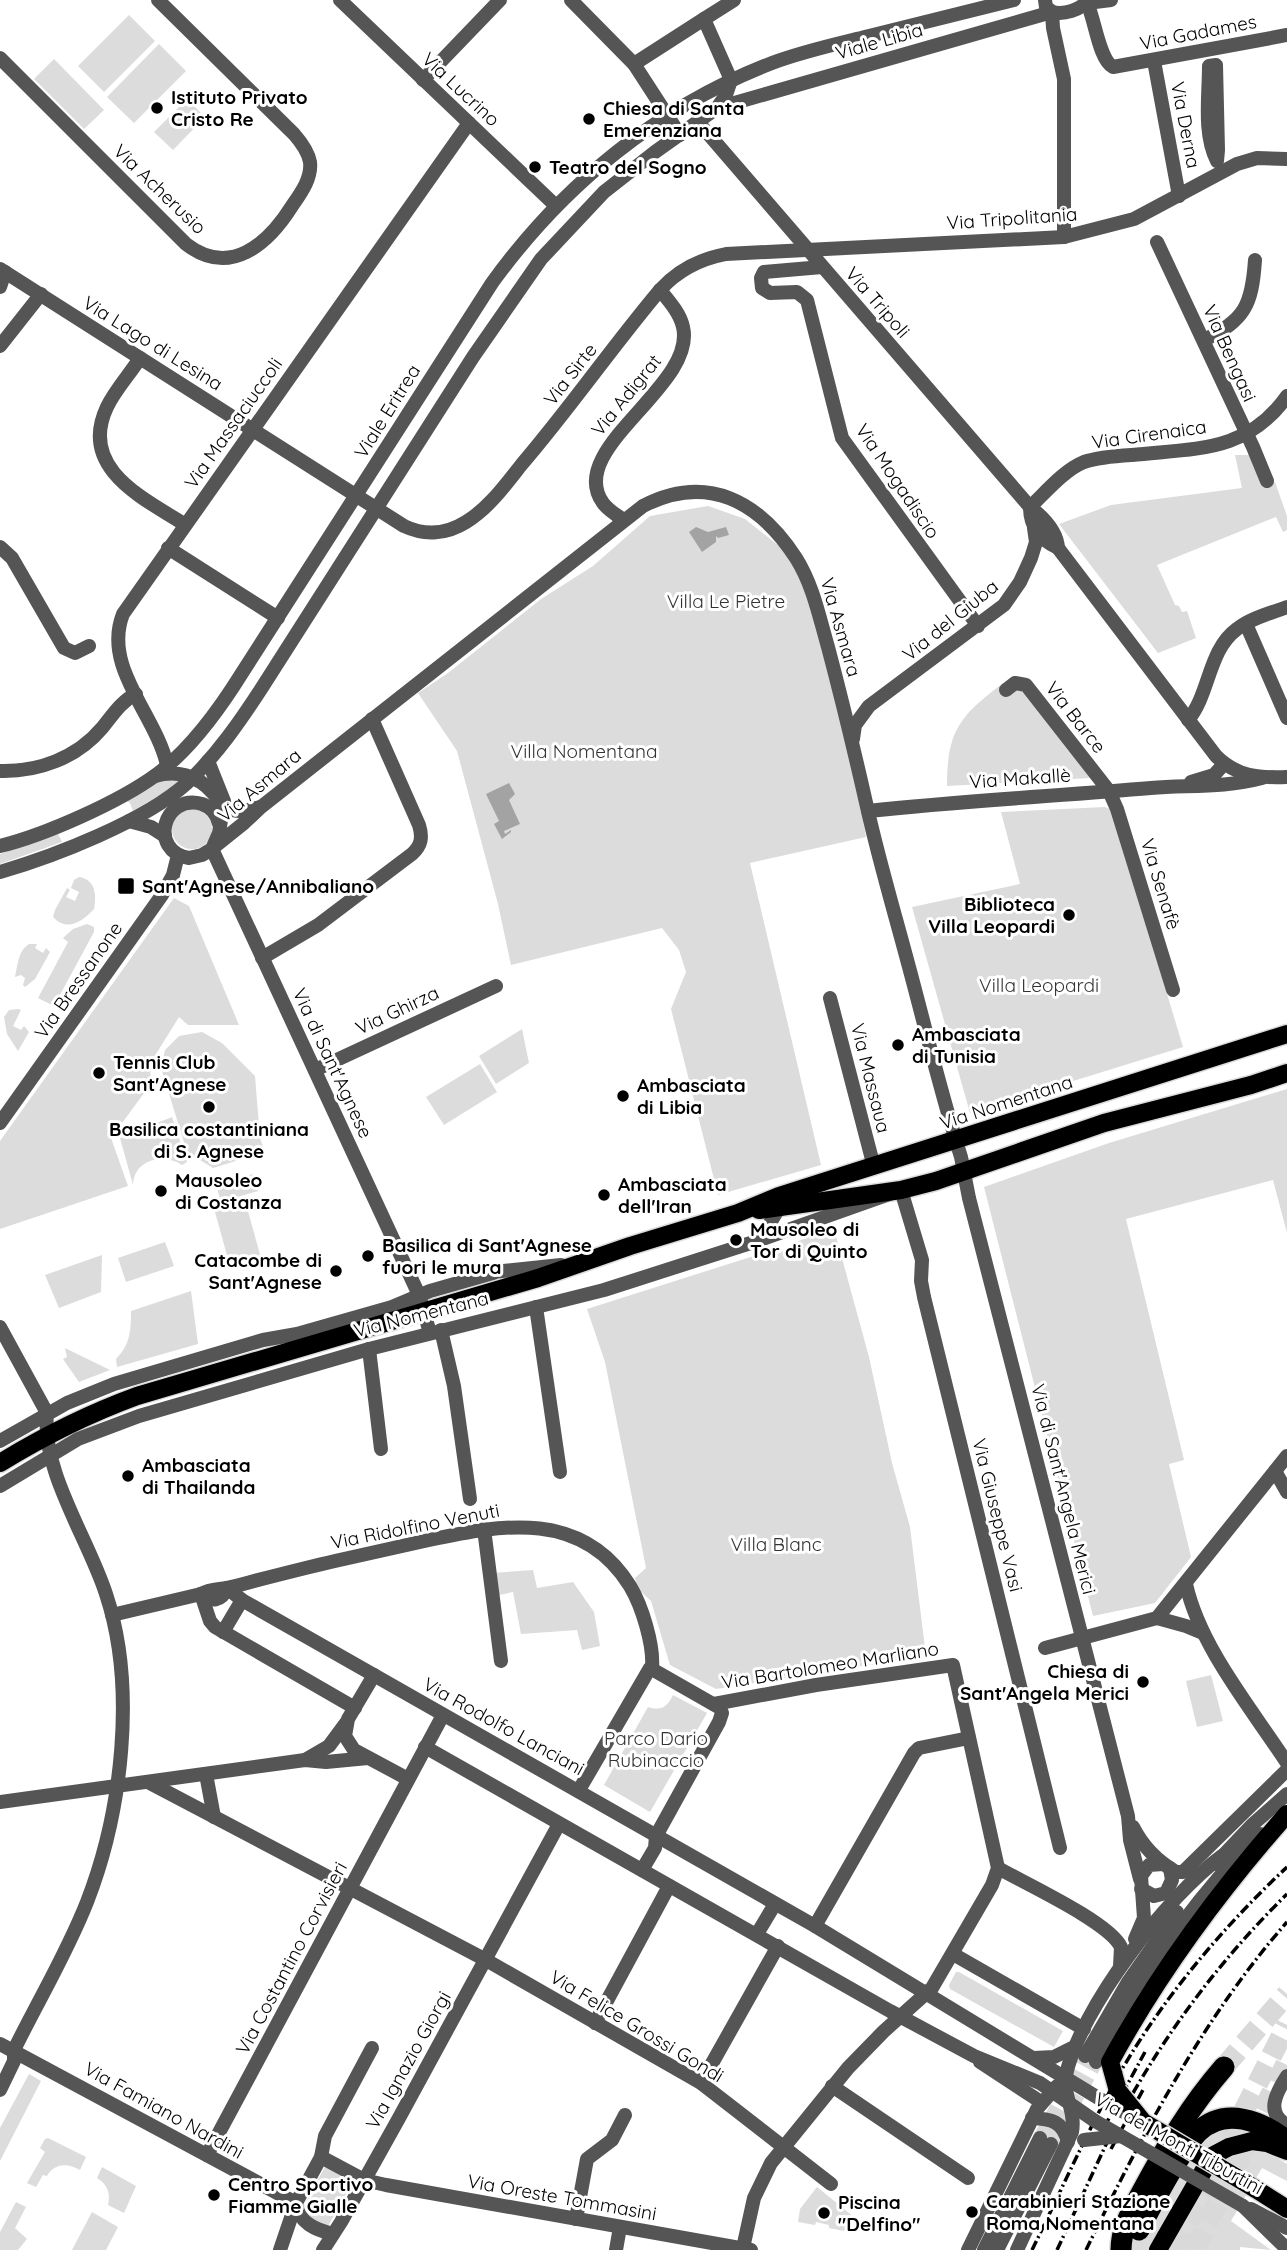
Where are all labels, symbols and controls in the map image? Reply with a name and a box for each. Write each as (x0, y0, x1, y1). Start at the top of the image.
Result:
street label: Via Gadames (1138, 9, 1258, 55)
street label: Viale Libia (833, 17, 925, 65)
street label: Via Lucrino (417, 47, 505, 131)
street label: Via Derna (1166, 80, 1206, 170)
place label: Istituto Privato Cristo Re (171, 85, 308, 131)
place label: Chiesa di Santa Emerenziana (603, 96, 744, 142)
marker: Istituto Privato Cristo Re (149, 100, 165, 116)
marker: Chiesa di Santa Emerenziana (581, 111, 597, 127)
street label: Via Acherusio (109, 139, 211, 239)
place label: Teatro del Sogno (549, 155, 707, 179)
marker: Teatro del Sogno (527, 159, 543, 175)
street label: Via Tripolitania (946, 201, 1078, 235)
street label: Via Tripoli (841, 261, 915, 343)
street label: Via Lago di Lesina (79, 290, 227, 396)
street label: Via Bengasi (1198, 301, 1262, 405)
street label: Via Sirte (538, 338, 602, 410)
street label: Via Adigrat (586, 349, 666, 441)
street label: Via Massaciuccoli (179, 353, 287, 493)
street label: Viale Eritrea (349, 360, 425, 462)
street label: Via Cirenaica (1090, 414, 1208, 454)
street label: Via Mogadiscio (851, 419, 945, 543)
street label: Via del Giuba (897, 574, 1003, 666)
street label: Via Asmara (815, 575, 867, 679)
park label: Villa Le Pietre (667, 589, 785, 613)
street label: Via Barce (1040, 676, 1112, 758)
park label: Villa Nomentana (511, 739, 657, 763)
street label: Via Asmara (212, 743, 306, 827)
street label: Via Makallè (969, 762, 1071, 794)
street label: Via Senafè (1136, 835, 1186, 933)
place label: Sant'Agnese/Annibaliano (142, 874, 374, 898)
marker: Sant'Agnese/Annibaliano (116, 876, 136, 896)
place label: Biblioteca Villa Leopardi (928, 892, 1055, 938)
marker: Biblioteca Villa Leopardi (1061, 907, 1077, 923)
street label: Via Bressanone (29, 917, 127, 1043)
park label: Villa Leopardi (979, 973, 1099, 997)
street label: Via Ghirza (351, 980, 443, 1040)
street label: Via di Sant'Agnese (288, 984, 378, 1142)
street label: Via Massaua (846, 1021, 896, 1135)
place label: Ambasciata di Tunisia (912, 1022, 1021, 1068)
marker: Ambasciata di Tunisia (890, 1037, 906, 1053)
place label: Tennis Club Sant'Agnese (113, 1050, 227, 1096)
marker: Tennis Club Sant'Agnese (91, 1065, 107, 1081)
street label: Via Nomentana (937, 1069, 1075, 1135)
place label: Ambasciata di Libia (637, 1073, 746, 1119)
marker: Ambasciata di Libia (615, 1088, 631, 1104)
marker: Basilica costantiniana di S. Agnese (201, 1099, 217, 1115)
place label: Basilica costantiniana di S. Agnese (109, 1117, 309, 1163)
place label: Mausoleo di Costanza (175, 1168, 282, 1214)
place label: Ambasciata dell'Iran (618, 1172, 727, 1218)
marker: Mausoleo di Costanza (153, 1183, 169, 1199)
marker: Ambasciata dell'Iran (596, 1187, 612, 1203)
place label: Mausoleo di Tor di Quinto (750, 1217, 868, 1263)
marker: Mausoleo di Tor di Quinto (728, 1232, 744, 1248)
place label: Basilica di Sant'Agnese fuori le mura (382, 1233, 592, 1279)
place label: Catacombe di Sant'Agnese (194, 1248, 322, 1294)
marker: Basilica di Sant'Agnese fuori le mura (360, 1248, 376, 1264)
marker: Catacombe di Sant'Agnese (328, 1263, 344, 1279)
street label: Via Nomentana (351, 1286, 491, 1342)
street label: Via di Sant'Angela Merici (1026, 1381, 1102, 1597)
street label: Via Giuseppe Vasi (967, 1436, 1029, 1594)
place label: Ambasciata di Thailanda (142, 1453, 255, 1499)
marker: Ambasciata di Thailanda (120, 1468, 136, 1484)
street label: Via Ridolfino Venuti (329, 1498, 501, 1554)
park label: Villa Blanc (730, 1532, 822, 1556)
street label: Via Bartolomeo Marliano (720, 1636, 940, 1694)
place label: Chiesa di Sant'Angela Merici (960, 1659, 1129, 1705)
street label: Via Rodolfo Lanciani (419, 1672, 589, 1780)
marker: Chiesa di Sant'Angela Merici (1135, 1674, 1151, 1690)
park label: Parco Dario Rubinaccio (604, 1726, 708, 1772)
street label: Via Costantino Corvisieri (230, 1858, 352, 2058)
street label: Via Felice Grossi Gondi (546, 1965, 728, 2087)
street label: Via Ignazio Giorgi (360, 1987, 456, 2133)
street label: Via Famiano Nardini (80, 2056, 248, 2164)
street label: Via dei Monti Tiburtini (1090, 2087, 1268, 2199)
street label: Via Oreste Tommasini (466, 2169, 658, 2225)
place label: Centro Sportivo Fiamme Gialle (228, 2172, 373, 2218)
marker: Centro Sportivo Fiamme Gialle (206, 2187, 222, 2203)
place label: Carabinieri Stazione Roma Nomentana (986, 2189, 1170, 2235)
place label: Piscina "Delfino" (838, 2190, 920, 2236)
marker: Carabinieri Stazione Roma Nomentana (964, 2204, 980, 2220)
marker: Piscina "Delfino" (816, 2205, 832, 2221)

